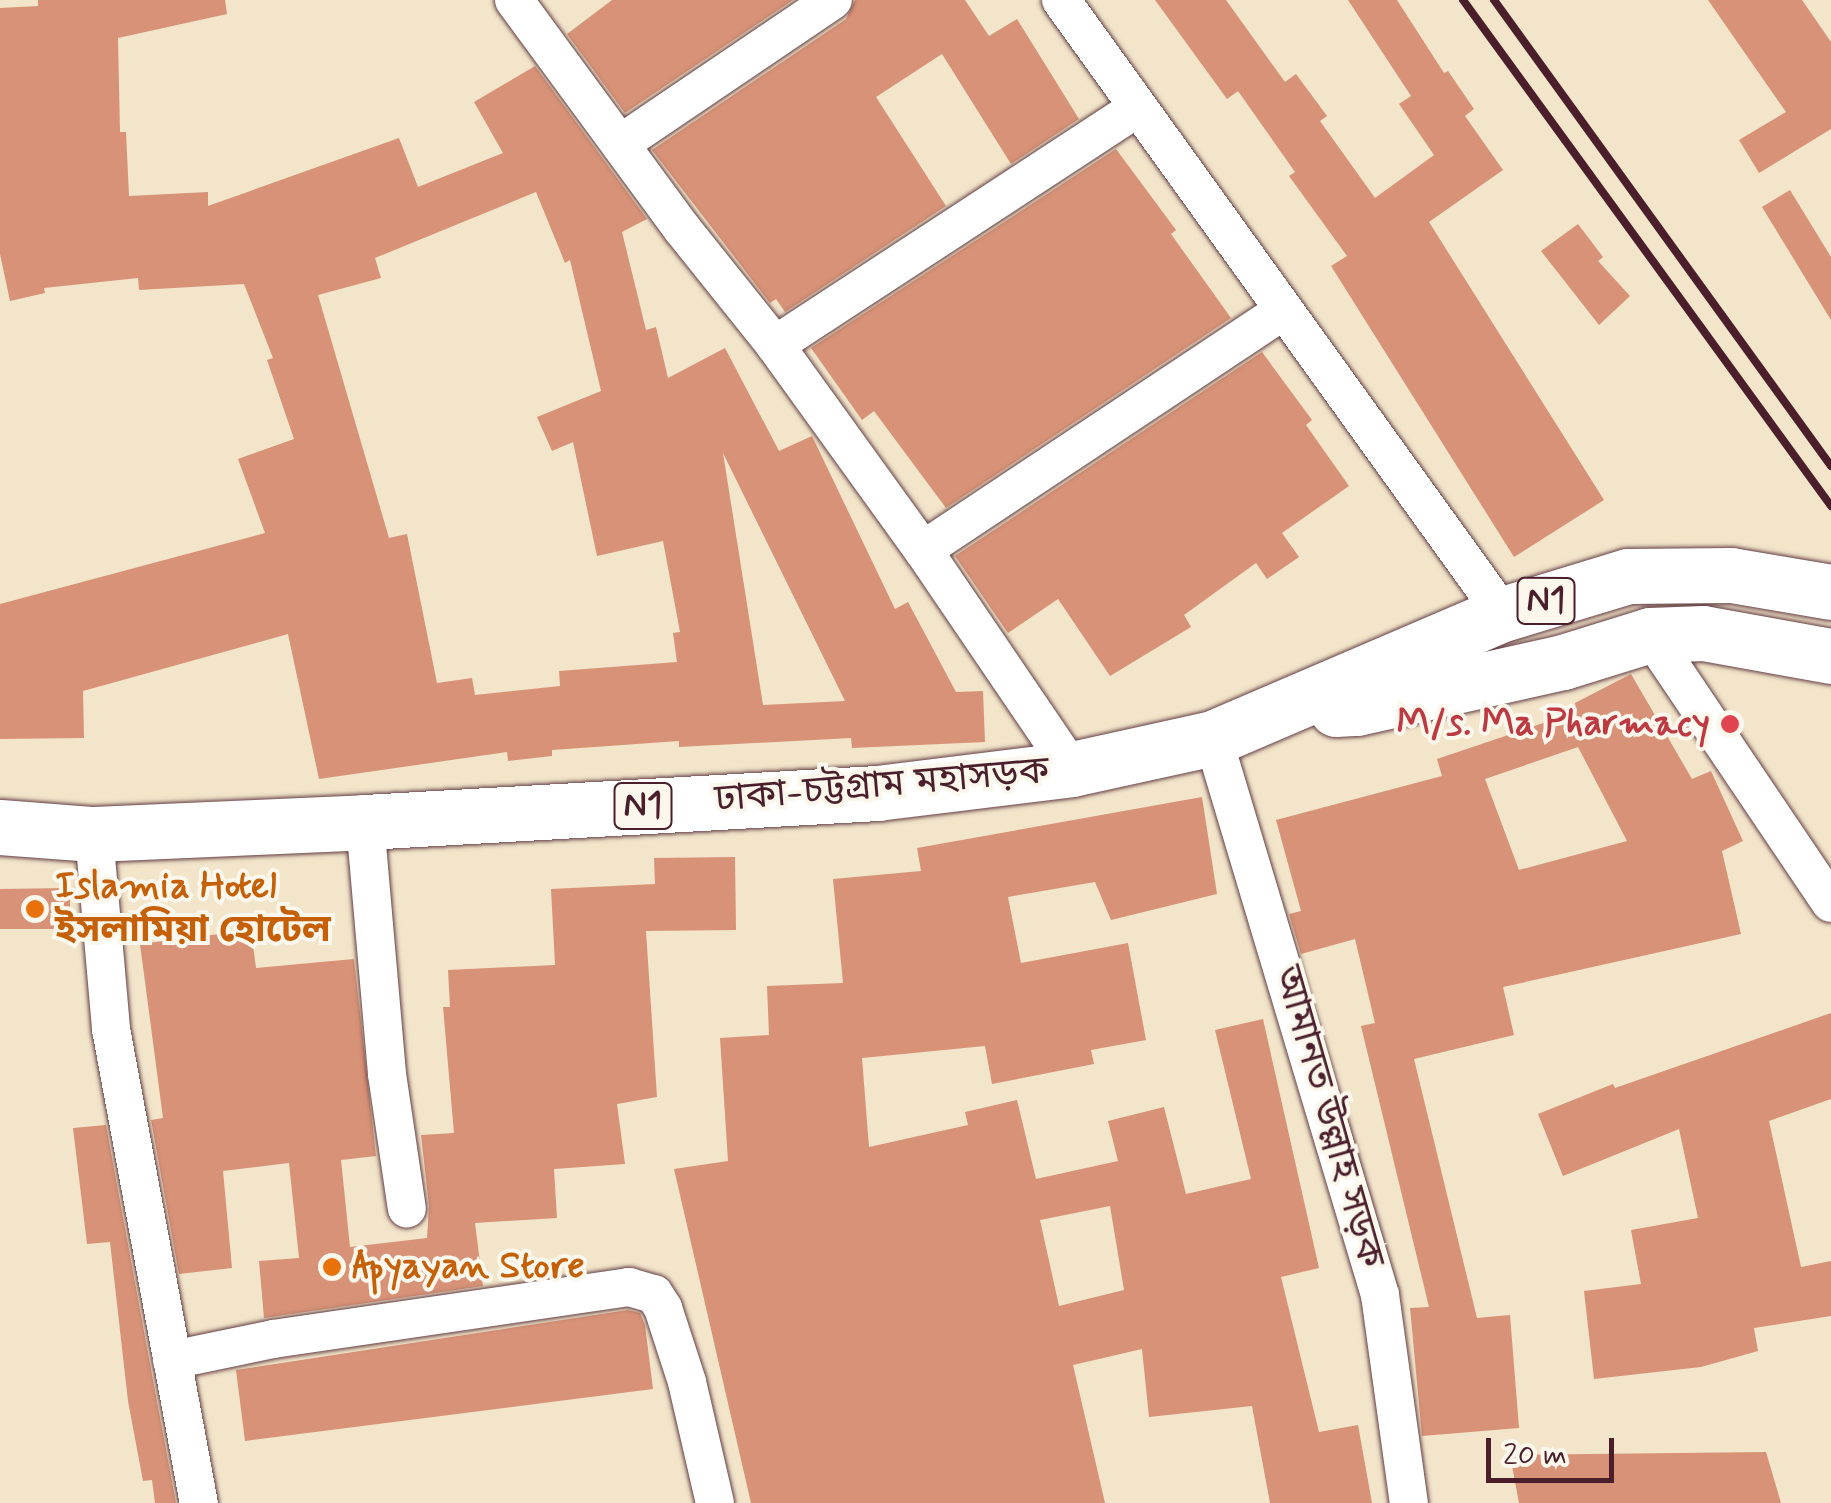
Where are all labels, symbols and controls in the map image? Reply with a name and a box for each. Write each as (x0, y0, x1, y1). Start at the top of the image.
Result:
road number: N1 (1516, 571, 1576, 631)
place label: M/s. Ma Pharmacy (1400, 701, 1710, 747)
marker: M/s. Ma Pharmacy (1719, 713, 1741, 735)
street label: ঢাকা-চট্টগ্রাম মহাসড়ক (713, 749, 1051, 823)
road number: N1 (613, 776, 673, 836)
place label: Islamia Hotel ইসলামিয়া হোটেল (55, 864, 331, 954)
marker: Islamia Hotel ইসলামিয়া হোটেল (24, 898, 46, 920)
street label: আমানত উল্লাহ সড়ক (1263, 961, 1393, 1273)
place label: Apyayan Store (352, 1244, 585, 1290)
marker: Apyayan Store (321, 1256, 343, 1278)
scale bar (1491, 1418, 1618, 1480)
text: 20 m (1503, 1436, 1567, 1475)

